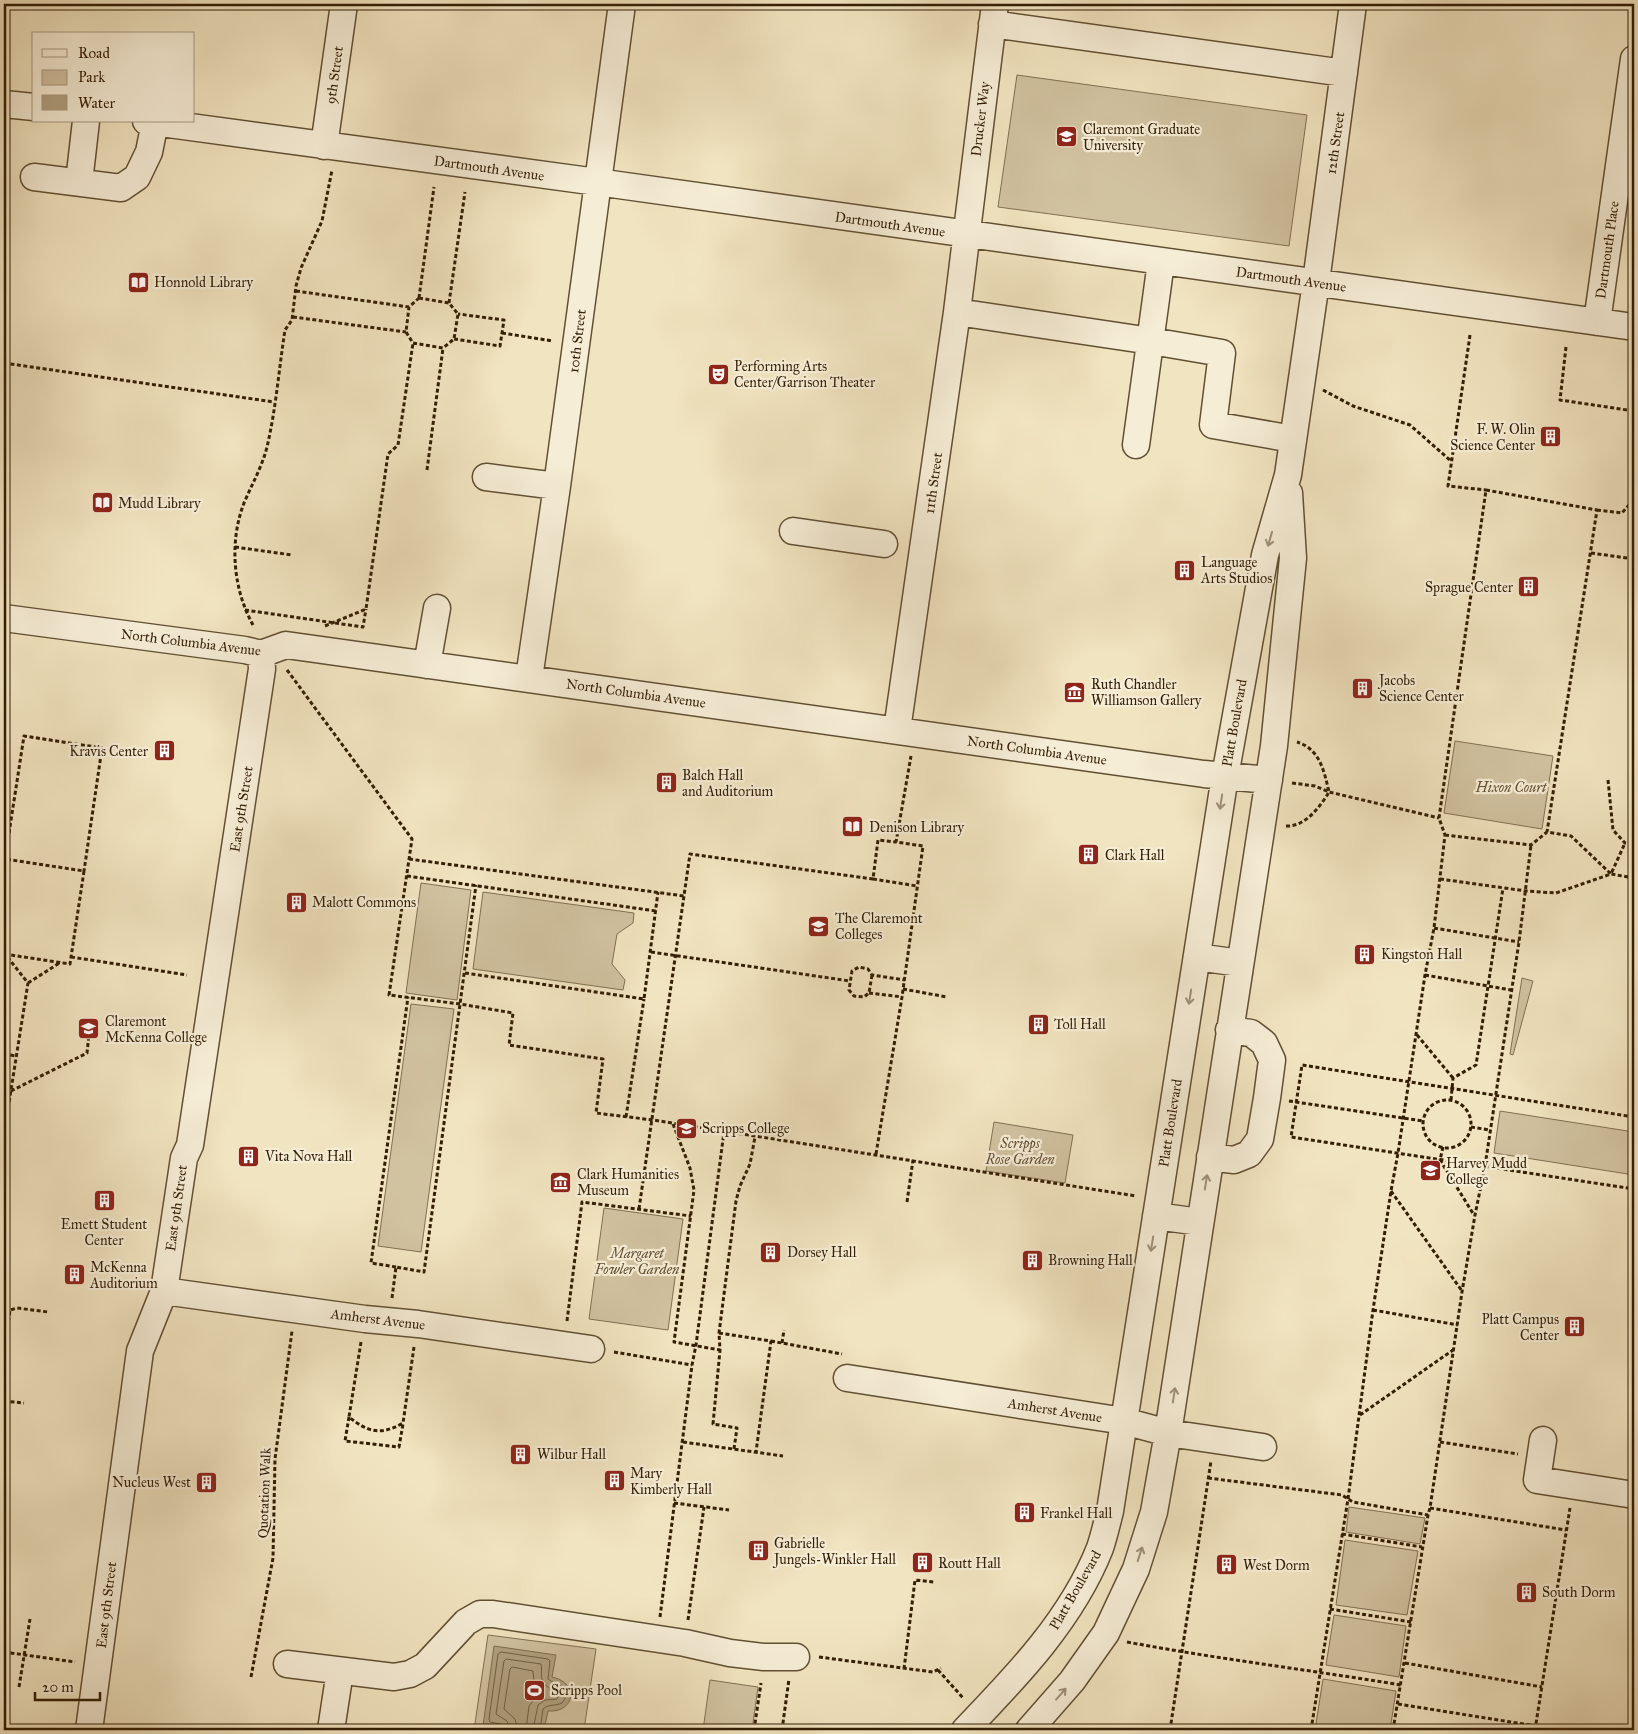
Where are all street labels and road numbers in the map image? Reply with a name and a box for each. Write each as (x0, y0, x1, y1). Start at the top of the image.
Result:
street label: 9th Street (322, 45, 347, 105)
street label: Drucker Way (967, 80, 994, 157)
street label: 12th Street (1323, 111, 1348, 175)
street label: Dartmouth Avenue (433, 152, 545, 185)
street label: Dartmouth Place (1592, 200, 1623, 300)
street label: Dartmouth Avenue (834, 208, 946, 241)
street label: Dartmouth Avenue (1235, 263, 1347, 296)
street label: 10th Street (565, 308, 590, 374)
street label: 11th Street (921, 451, 946, 515)
street label: North Columbia Avenue (120, 625, 262, 660)
street label: North Columbia Avenue (565, 675, 707, 712)
street label: Platt Boulevard (1218, 678, 1251, 768)
street label: North Columbia Avenue (966, 732, 1108, 769)
street label: East 9th Street (226, 765, 257, 853)
street label: Platt Boulevard (1155, 1078, 1186, 1168)
street label: East 9th Street (162, 1164, 191, 1252)
street label: Amherst Avenue (329, 1305, 426, 1334)
street label: Amherst Avenue (1006, 1395, 1103, 1426)
street label: Quotation Walk (254, 1447, 275, 1539)
street label: Platt Boulevard (1046, 1548, 1105, 1633)
street label: East 9th Street (93, 1561, 120, 1649)

